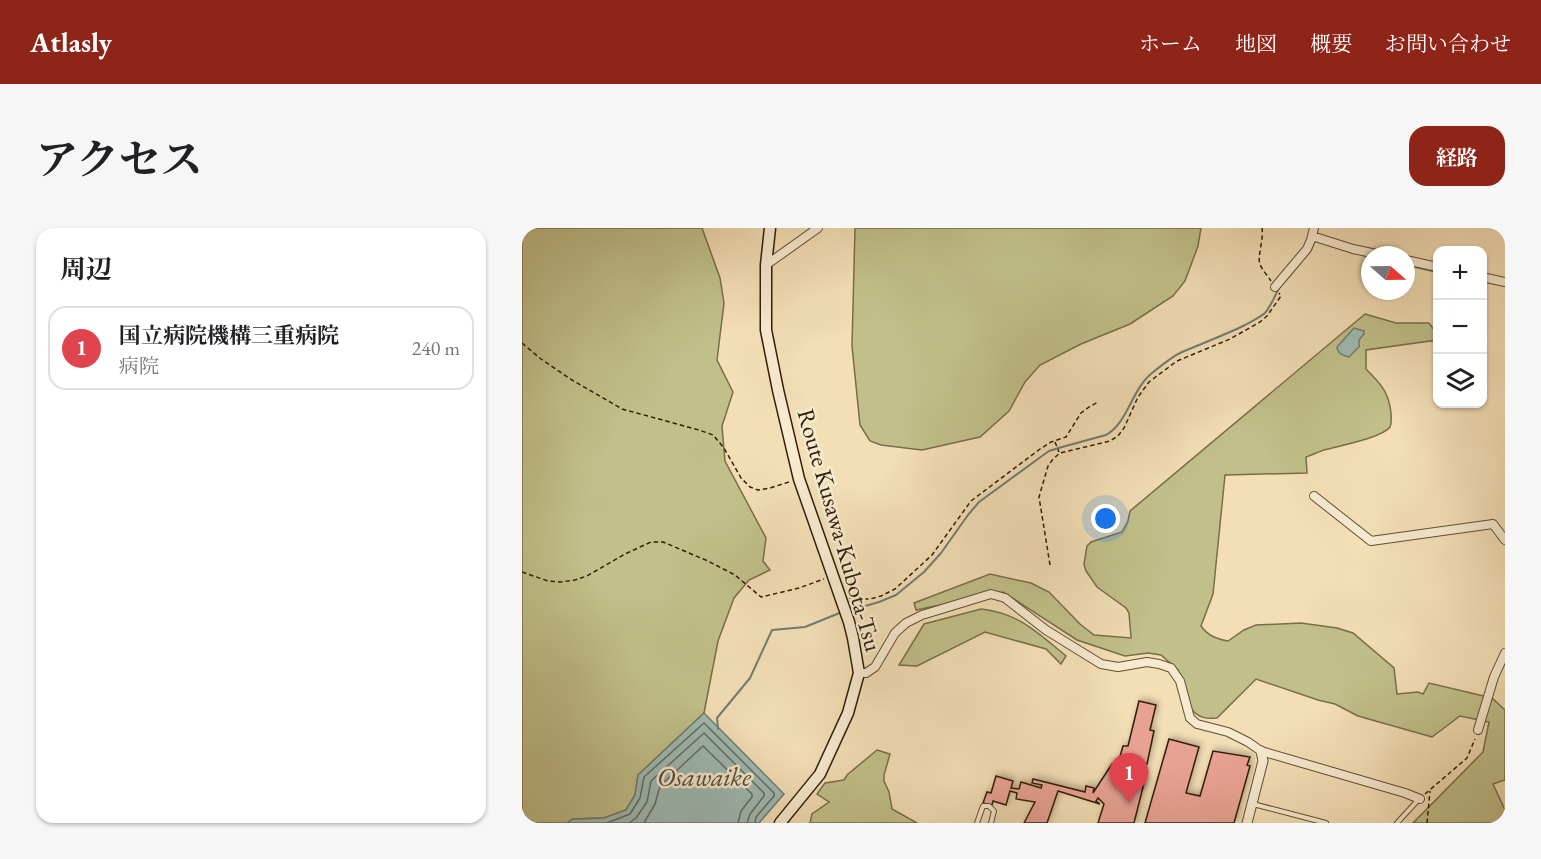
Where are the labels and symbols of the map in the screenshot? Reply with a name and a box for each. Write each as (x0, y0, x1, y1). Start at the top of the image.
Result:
north arrow (1361, 246, 1415, 300)
street label: Route Kusawa-Kubota-Tsu (791, 405, 890, 655)
your location (1091, 504, 1120, 533)
pin: 1 (1110, 754, 1148, 803)
water label: Osawaike (657, 760, 752, 794)

